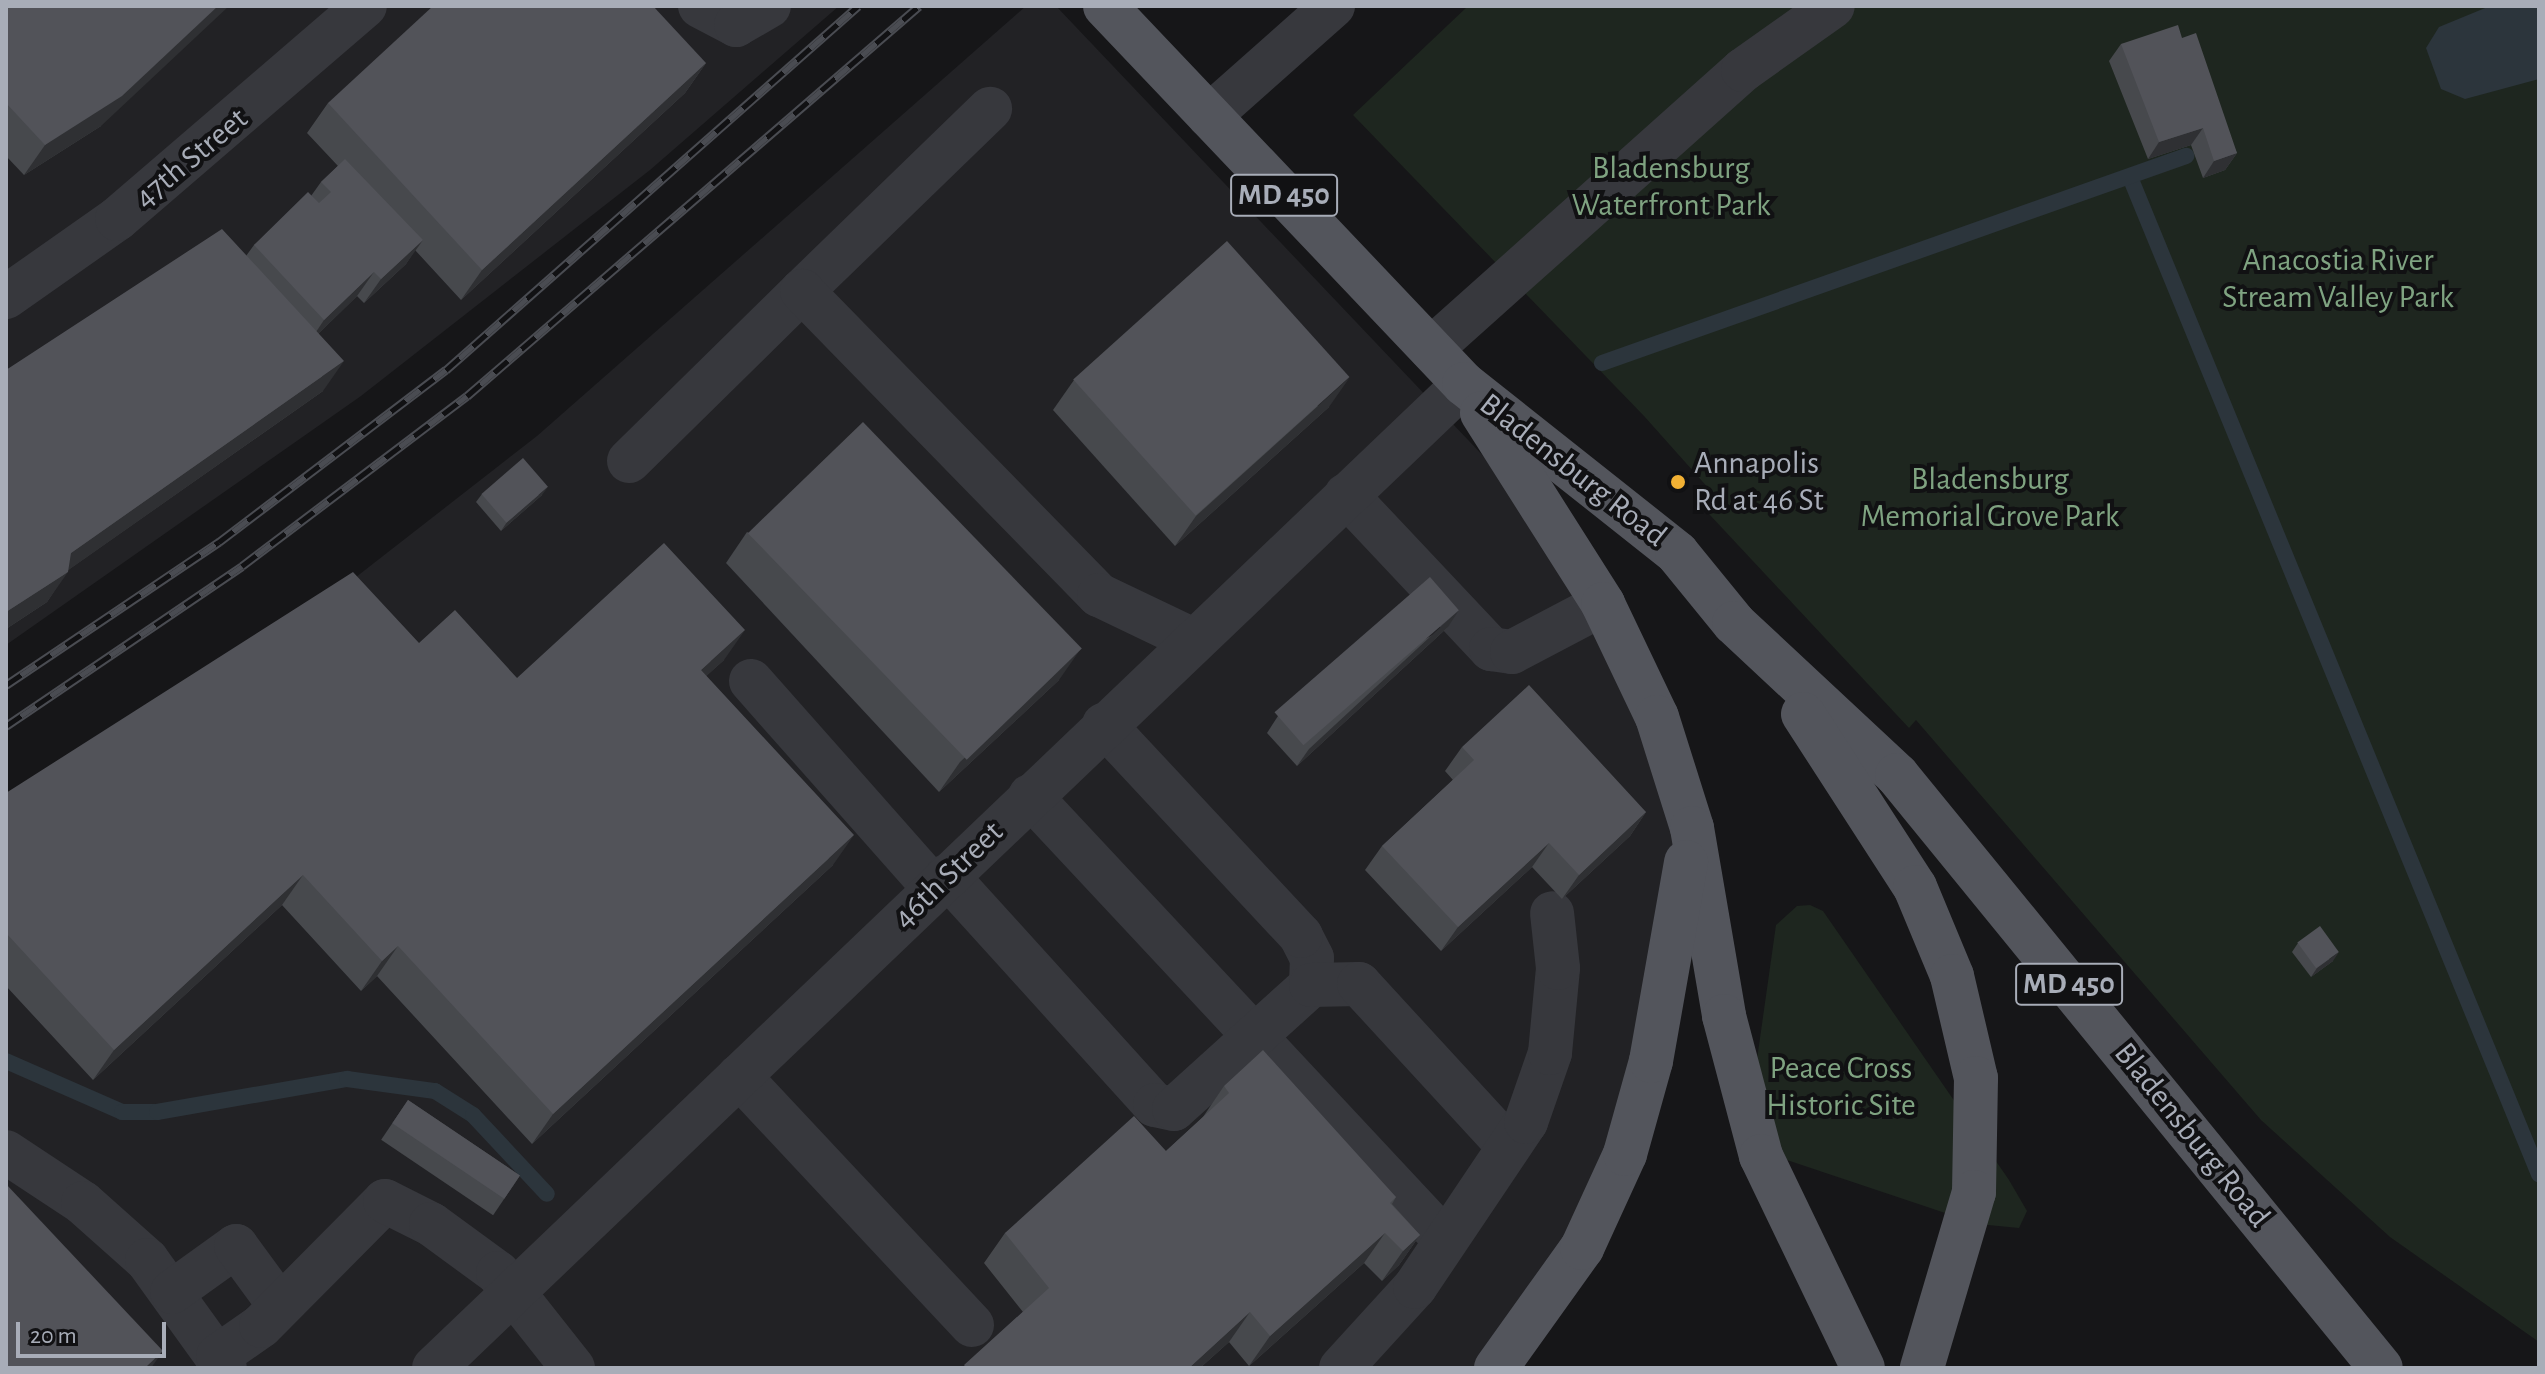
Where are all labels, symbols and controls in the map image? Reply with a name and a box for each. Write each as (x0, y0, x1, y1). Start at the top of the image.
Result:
street label: 47th Street (126, 100, 256, 216)
park label: Bladensburg Waterfront Park (1571, 150, 1771, 225)
road number: MD 450 (1230, 169, 1338, 221)
park label: Anacostia River Stream Valley Park (2222, 242, 2454, 317)
street label: Bladensburg Road (1472, 385, 1674, 555)
place label: Annapolis Rd at 46 St (1694, 445, 1824, 520)
park label: Bladensburg Memorial Grove Park (1861, 461, 2119, 536)
marker: Annapolis Rd at 46 St (1669, 473, 1687, 491)
street label: 46th Street (885, 813, 1011, 937)
road number: MD 450 (2015, 958, 2123, 1010)
street label: Bladensburg Road (2106, 1035, 2278, 1235)
park label: Peace Cross Historic Site (1766, 1050, 1916, 1125)
scale bar (20, 1306, 170, 1356)
text: 20 m (30, 1324, 77, 1348)

